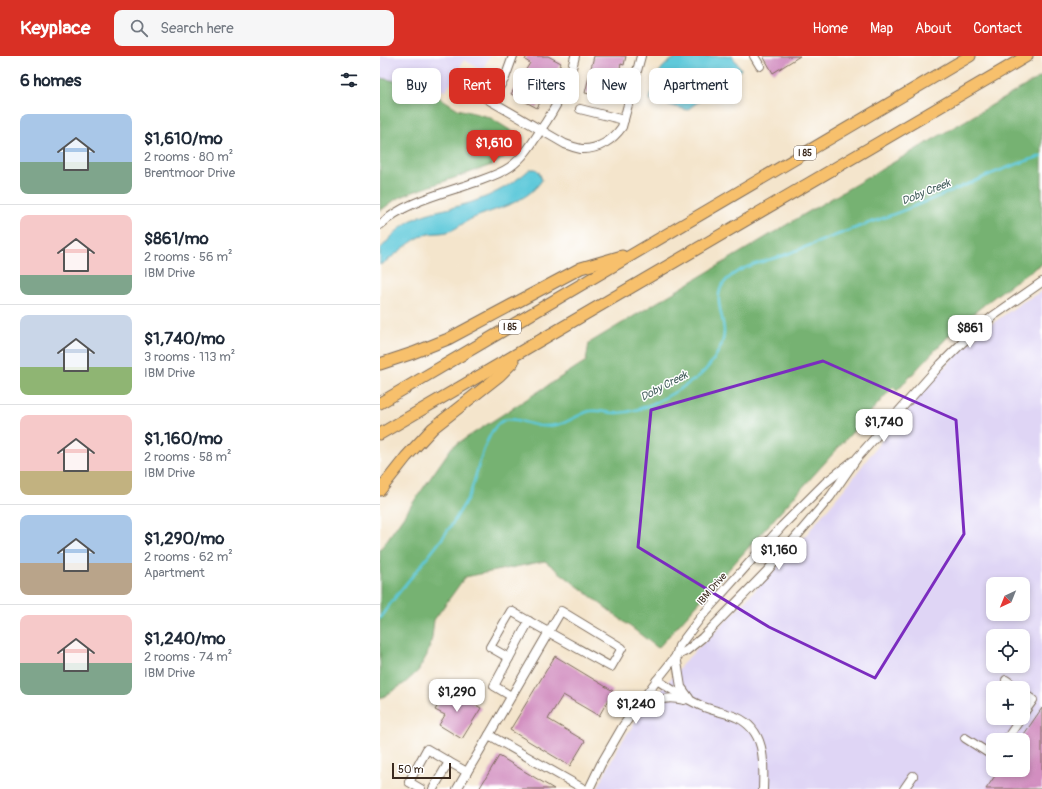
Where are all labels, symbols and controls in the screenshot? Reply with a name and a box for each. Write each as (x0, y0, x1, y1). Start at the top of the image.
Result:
search box (114, 10, 394, 46)
text: Keyplace (20, 16, 90, 40)
icon: search (128, 17, 150, 39)
text: Search here (160, 19, 234, 38)
text: Home (813, 20, 848, 37)
text: Map (870, 20, 893, 37)
text: About (915, 20, 951, 37)
text: Contact (973, 20, 1022, 37)
chip: Buy (392, 68, 441, 104)
chip: Rent (449, 68, 505, 104)
chip: Filters (513, 68, 579, 104)
chip: New (587, 68, 641, 104)
chip: Apartment (649, 68, 742, 104)
icon: filters (338, 69, 360, 91)
text: 6 homes (20, 70, 81, 91)
text: $1,610/mo (144, 128, 223, 149)
icon: home (52, 130, 100, 178)
pin: $1,610 (461, 130, 527, 164)
text: $1,610 (476, 135, 512, 151)
road number: I 85 (794, 146, 816, 160)
text: 2 rooms · 80 m² (144, 149, 233, 165)
text: Brentmoor Drive (144, 165, 235, 181)
water label: Doby Creek (900, 176, 953, 208)
text: $861/mo (144, 228, 209, 249)
icon: home (52, 231, 100, 279)
text: 2 rooms · 56 m² (144, 249, 232, 265)
text: IBM Drive (144, 265, 195, 281)
pin: $861 (946, 315, 994, 349)
road number: I 85 (499, 320, 521, 334)
text: $861 (957, 320, 983, 336)
text: $1,740/mo (144, 328, 225, 349)
icon: home (52, 331, 100, 379)
text: 3 rooms · 113 m² (144, 349, 235, 365)
text: IBM Drive (144, 365, 195, 381)
water label: Doby Creek (638, 368, 691, 404)
pin: $1,740 (851, 409, 917, 443)
text: $1,740 (865, 414, 903, 430)
text: $1,160/mo (144, 428, 223, 449)
icon: home (52, 431, 100, 479)
text: 2 rooms · 58 m² (144, 449, 231, 465)
text: IBM Drive (144, 465, 195, 481)
text: $1,290/mo (144, 528, 224, 549)
icon: home (52, 531, 100, 579)
pin: $1,160 (746, 537, 812, 571)
text: $1,160 (761, 542, 797, 558)
text: 2 rooms · 62 m² (144, 549, 233, 565)
text: Apartment (144, 565, 205, 581)
street label: IBM Drive (695, 570, 729, 608)
north arrow (986, 577, 1030, 621)
map controls (986, 577, 1030, 777)
text: $1,240/mo (144, 628, 225, 649)
button: locate (986, 629, 1030, 673)
icon: home (52, 631, 100, 679)
text: 2 rooms · 74 m² (144, 649, 232, 665)
text: IBM Drive (144, 665, 195, 681)
pin: $1,290 (424, 679, 490, 713)
button: + (986, 681, 1030, 725)
text: $1,290 (438, 684, 476, 700)
pin: $1,240 (603, 691, 669, 725)
text: $1,240 (616, 696, 656, 712)
button: − (986, 733, 1030, 777)
scale bar (392, 761, 451, 780)
text: 50 m (398, 763, 424, 776)

